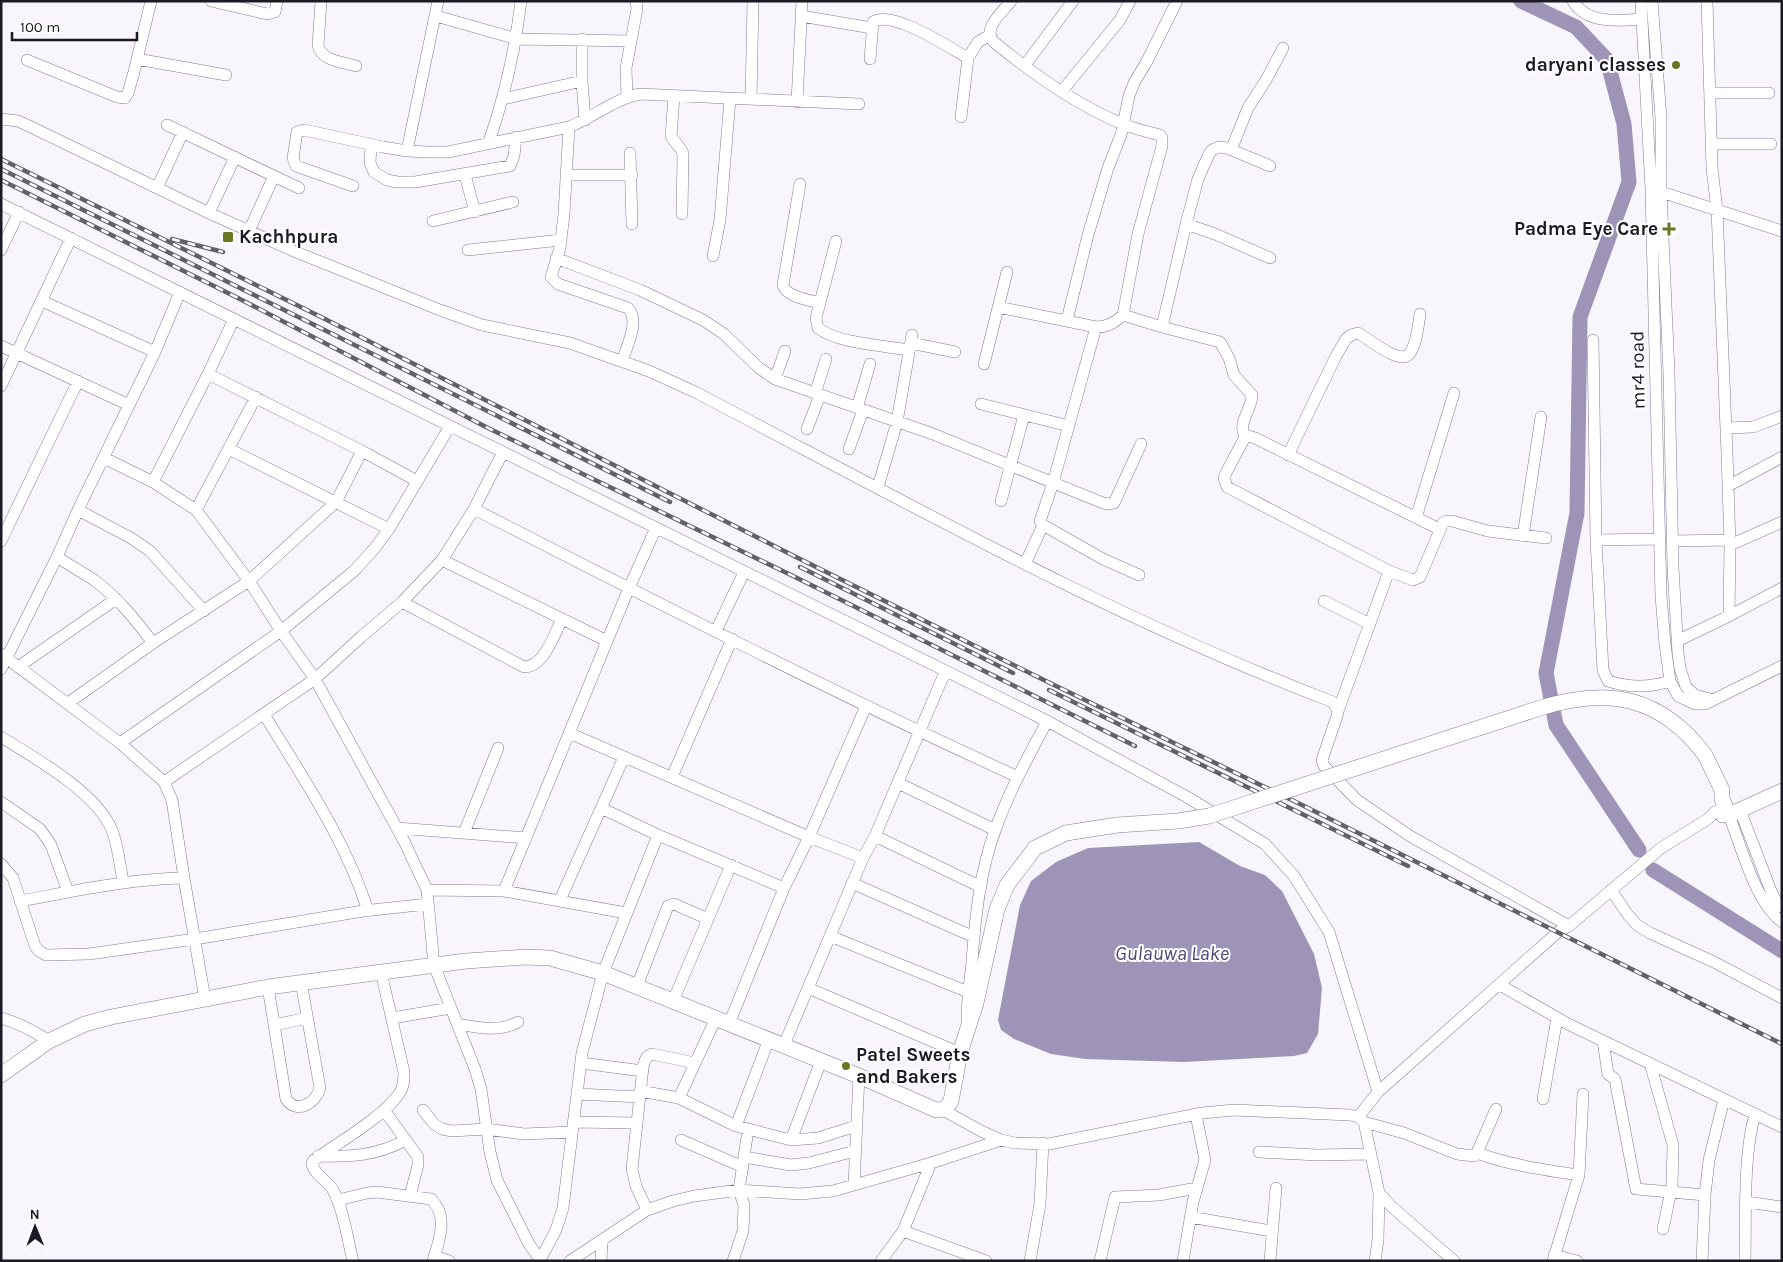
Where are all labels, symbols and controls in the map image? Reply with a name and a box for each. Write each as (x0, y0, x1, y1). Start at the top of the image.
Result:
scale bar (12, 10, 138, 42)
text: 100 m (20, 18, 60, 36)
place label: daryani classes (1525, 54, 1666, 76)
marker: daryani classes (1670, 59, 1682, 71)
place label: Padma Eye Care (1514, 218, 1658, 240)
marker: Padma Eye Care (1662, 222, 1676, 236)
place label: Kachhpura (239, 226, 338, 248)
marker: Kachhpura (221, 230, 235, 244)
street label: mr4 road (1626, 330, 1650, 410)
water label: Gulauwa Lake (1115, 942, 1229, 965)
place label: Patel Sweets and Bakers (856, 1044, 970, 1088)
marker: Patel Sweets and Bakers (840, 1060, 852, 1072)
north arrow (10, 1202, 60, 1252)
text: N (30, 1206, 40, 1223)

